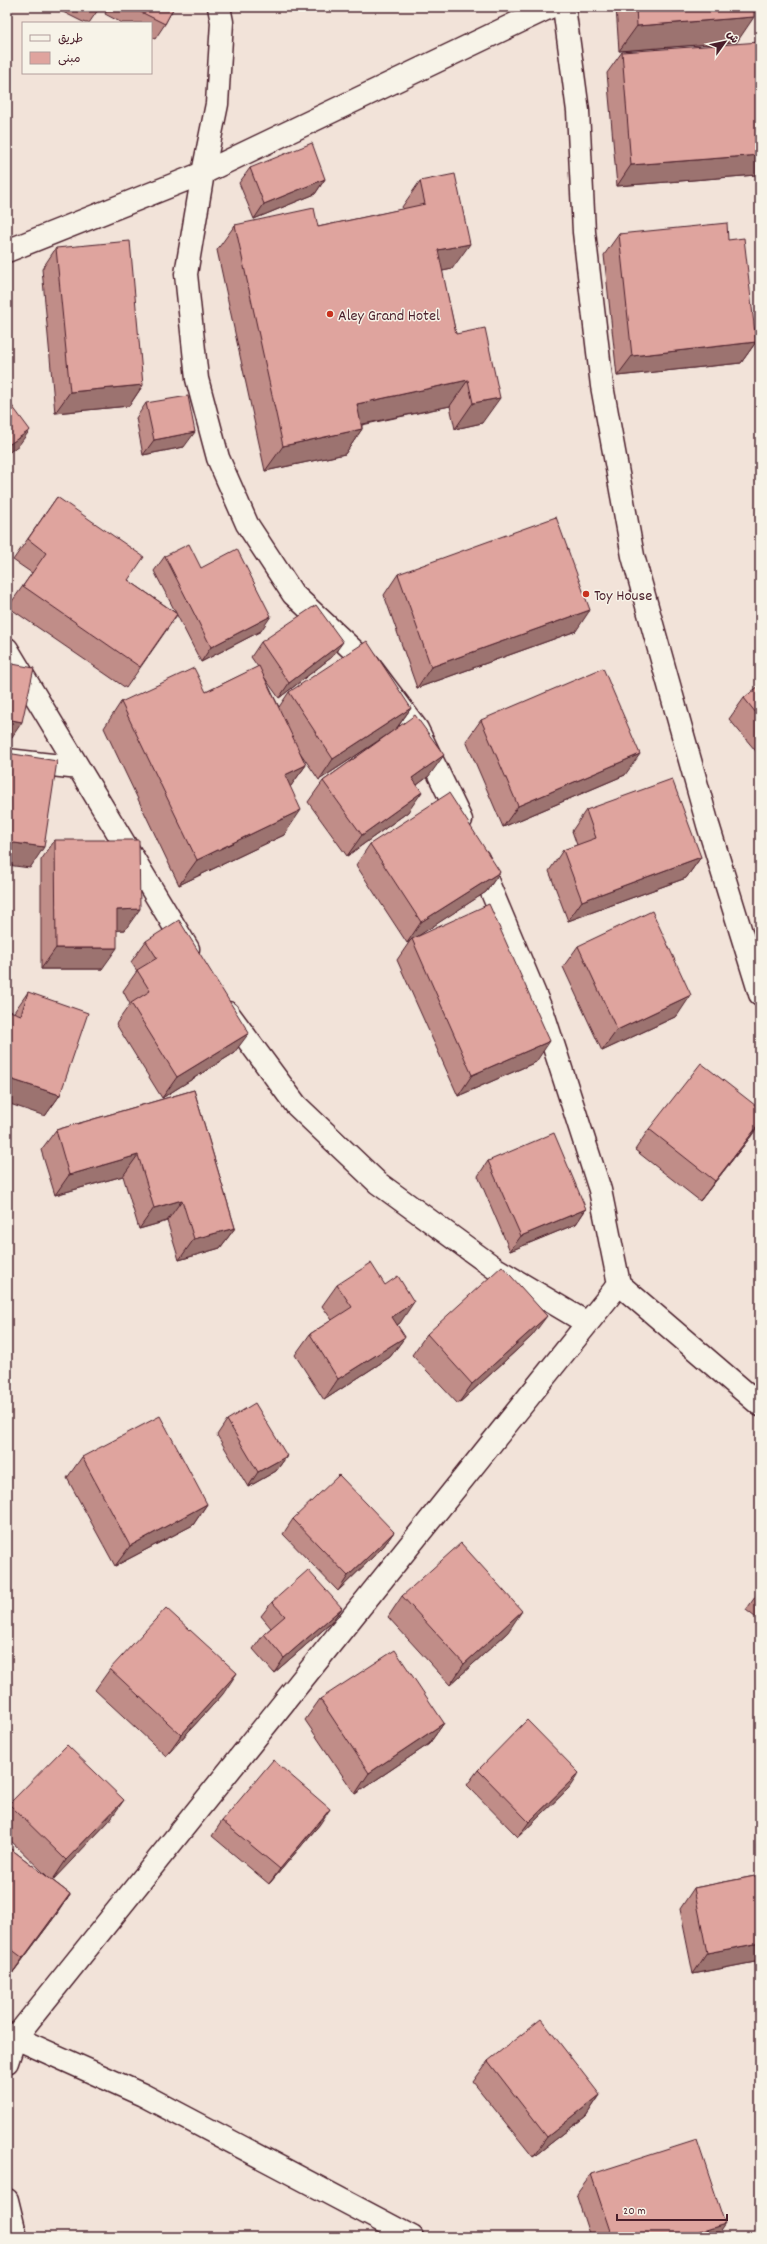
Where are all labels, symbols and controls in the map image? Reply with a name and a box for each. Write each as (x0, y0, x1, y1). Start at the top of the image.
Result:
legend (22, 22, 152, 74)
north arrow (705, 22, 745, 62)
text: ش (722, 28, 742, 47)
text: طريق (58, 31, 83, 48)
text: مبنى (58, 51, 81, 68)
place label: Aley Grand Hotel (338, 305, 440, 328)
marker: Aley Grand Hotel (325, 309, 335, 319)
place label: Toy House (594, 585, 652, 608)
marker: Toy House (581, 589, 591, 599)
scale bar (617, 2196, 727, 2222)
text: 20 m (623, 2203, 646, 2220)

